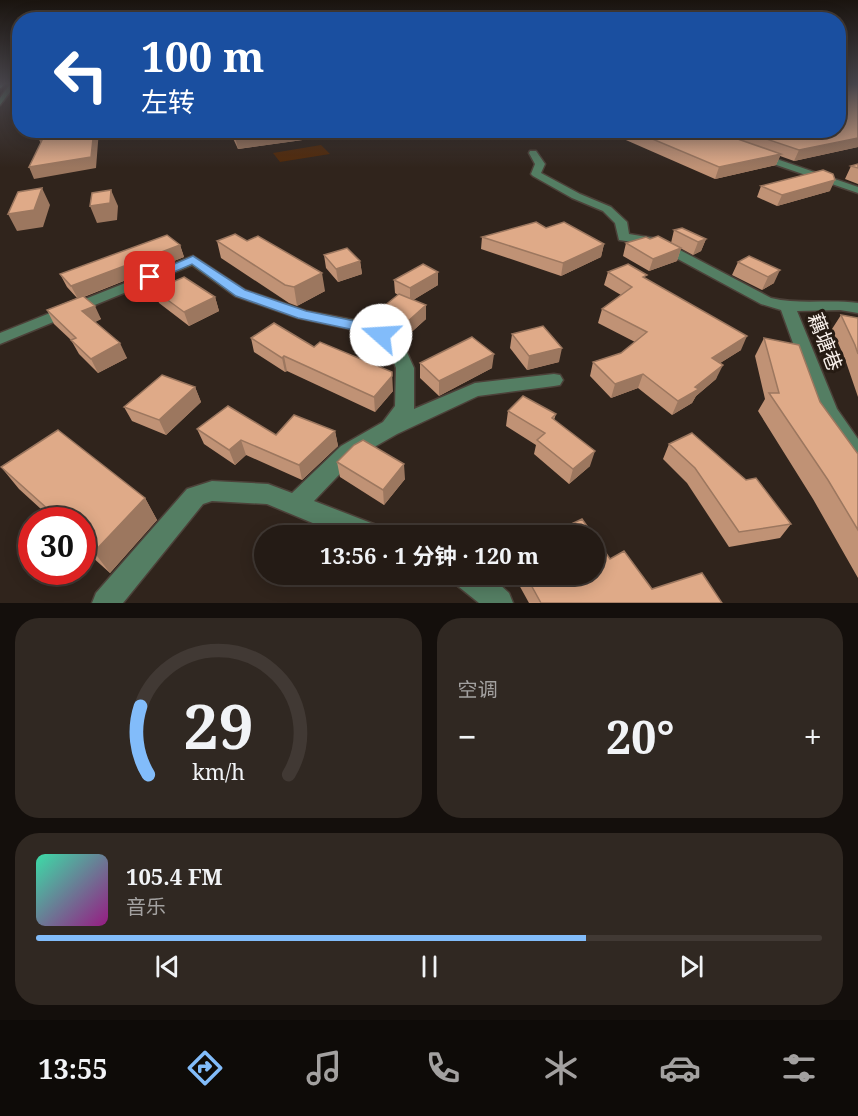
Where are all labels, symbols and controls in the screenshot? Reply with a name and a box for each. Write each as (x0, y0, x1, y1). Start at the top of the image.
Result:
text: 100 m (141, 27, 265, 84)
icon: left (42, 36, 120, 114)
text: 左转 (141, 83, 195, 120)
pin (124, 251, 175, 302)
icon: arrive (133, 260, 166, 293)
position arrow (349, 303, 413, 367)
street label: 藕塘巷 (802, 309, 849, 375)
speed limit sign: 30 (18, 507, 96, 585)
text: 13:56 · 1 分钟 · 120 m (320, 540, 539, 570)
text: 空调 (458, 676, 498, 703)
text: 29 (183, 682, 254, 767)
text: 20° (606, 706, 675, 767)
text: − (458, 714, 477, 759)
text: + (804, 714, 822, 759)
text: km/h (192, 757, 245, 786)
text: 105.4 FM (126, 861, 223, 891)
text: 音乐 (126, 893, 166, 920)
icon: previous (151, 950, 184, 983)
icon: pause (413, 950, 446, 983)
icon: next (675, 950, 708, 983)
icon: directions (184, 1047, 226, 1089)
icon: music (303, 1047, 345, 1089)
icon: phone (422, 1047, 464, 1089)
icon: climate (540, 1047, 582, 1089)
icon: car (659, 1047, 701, 1089)
icon: filters (778, 1047, 820, 1089)
text: 13:55 (38, 1050, 108, 1087)

